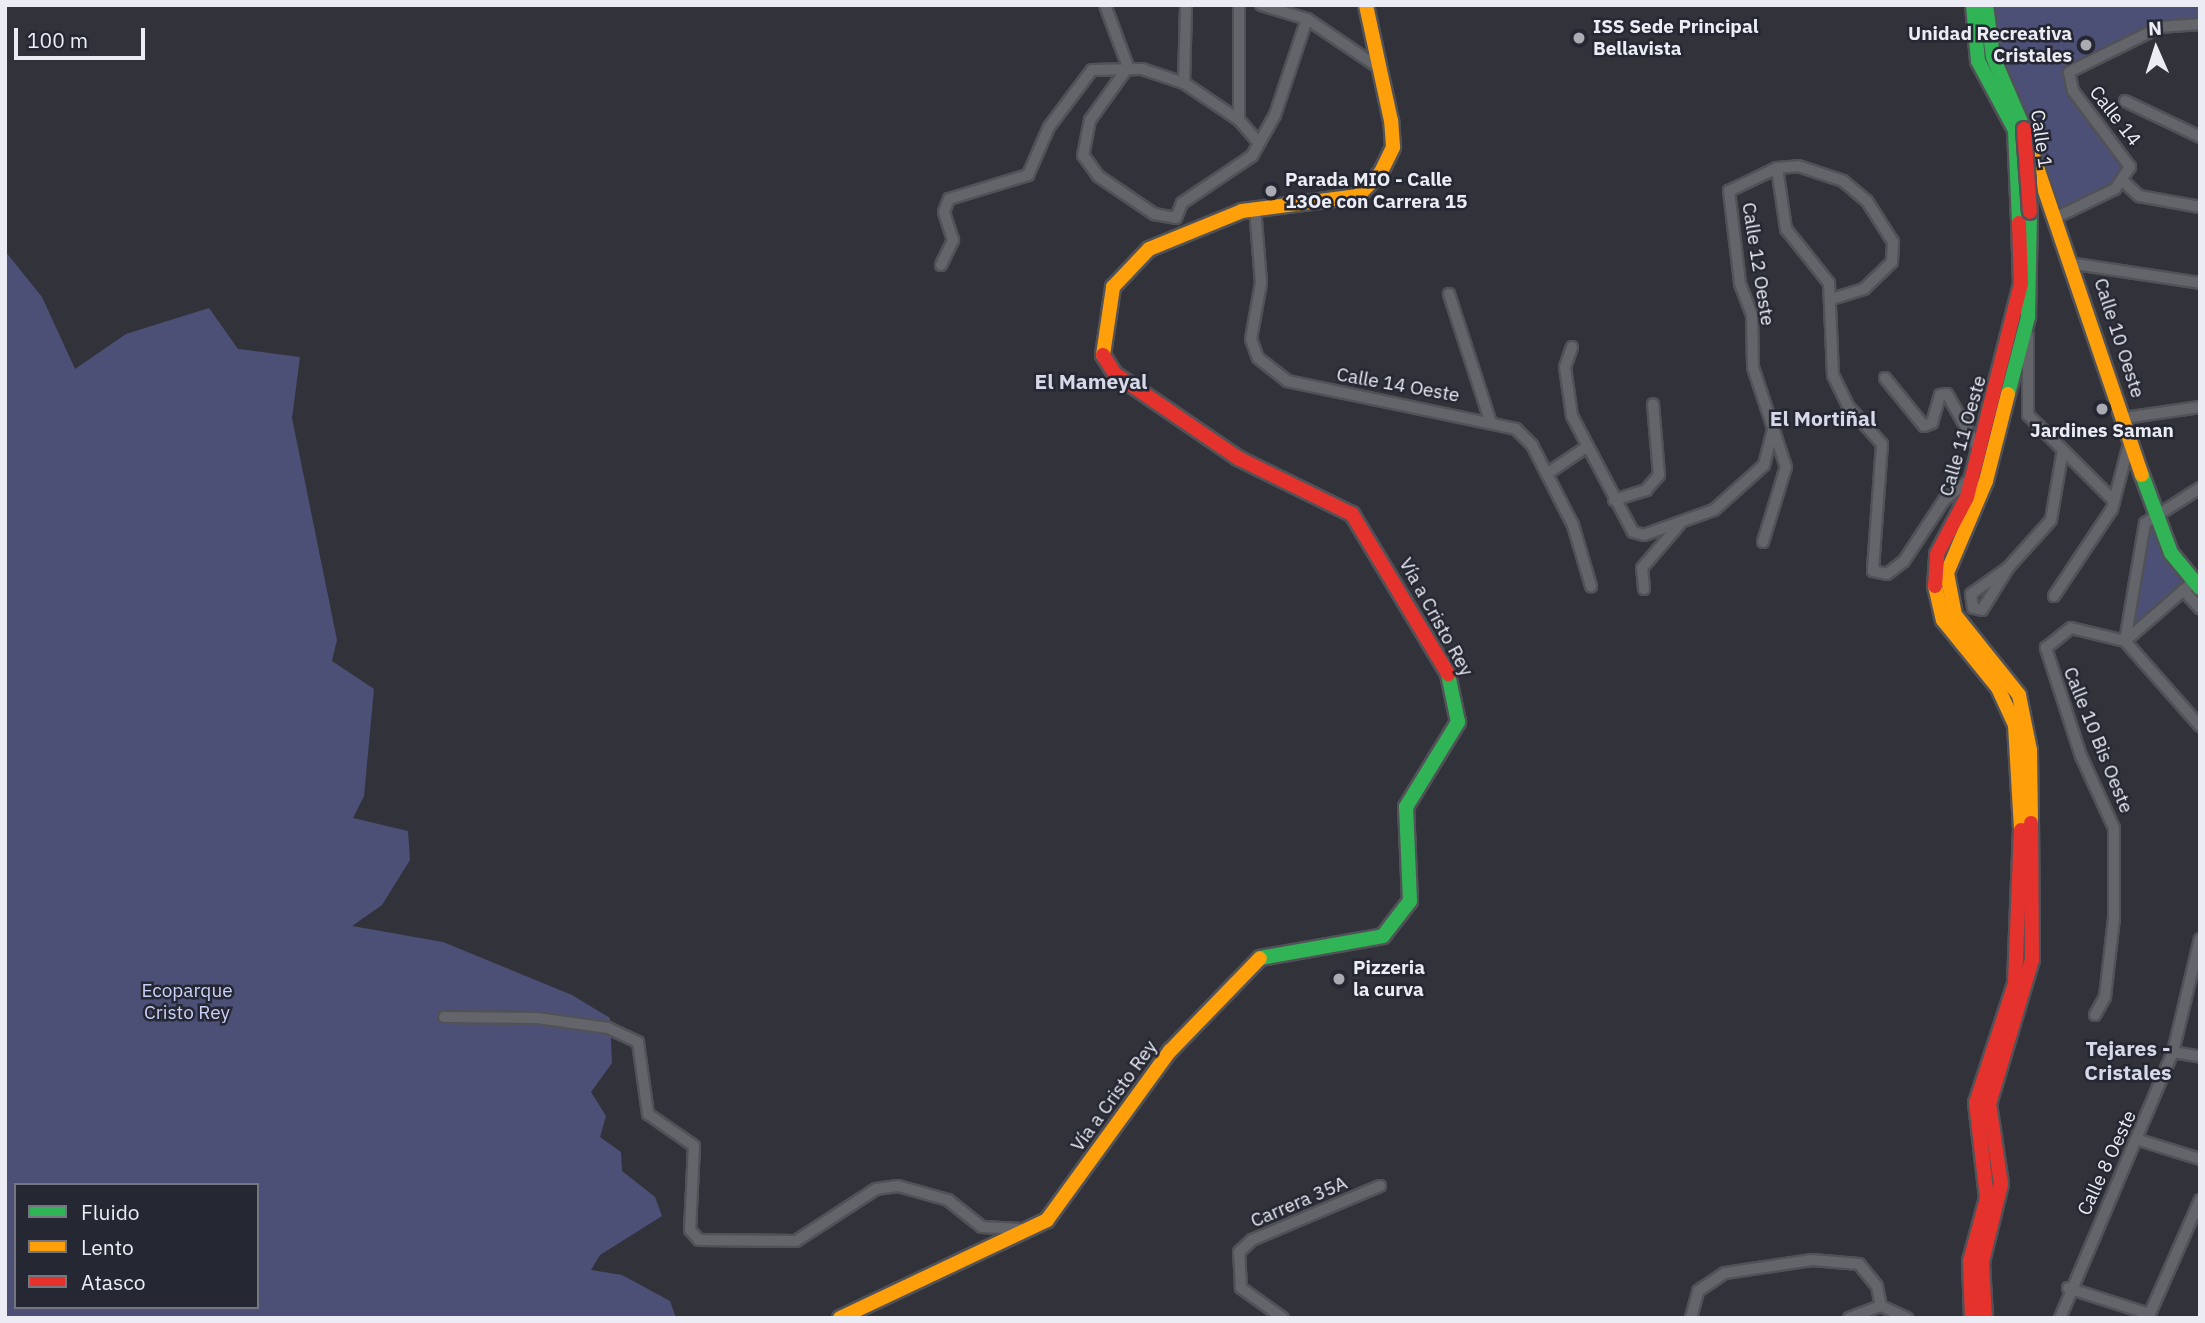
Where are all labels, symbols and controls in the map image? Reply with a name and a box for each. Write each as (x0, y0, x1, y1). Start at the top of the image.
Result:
scale bar (18, 14, 149, 58)
north arrow (2121, 14, 2191, 84)
place label: ISS Sede Principal Bellavista (1593, 16, 1758, 60)
text: N (2147, 16, 2162, 40)
place label: Unidad Recreativa Cristales (1908, 23, 2072, 67)
text: 100 m (27, 26, 88, 54)
marker: ISS Sede Principal Bellavista (1571, 30, 1587, 46)
marker: Unidad Recreativa Cristales (2078, 37, 2094, 53)
street label: Calle 14 (2084, 81, 2146, 151)
street label: Calle 1 (2026, 108, 2056, 170)
place label: Parada MIO - Calle 13Oe con Carrera 15 (1285, 169, 1467, 213)
marker: Parada MIO - Calle 13Oe con Carrera 15 (1263, 183, 1279, 199)
street label: Calle 12 Oeste (1737, 201, 1779, 327)
street label: Calle 10 Oeste (2089, 275, 2149, 401)
street label: Calle 14 Oeste (1335, 363, 1461, 407)
district label: El Mameyal (1035, 368, 1147, 394)
street label: Calle 11 Oeste (1935, 373, 1991, 499)
marker: Jardines Saman (2094, 401, 2110, 417)
district label: El Mortiñal (1770, 405, 1876, 431)
place label: Jardines Saman (2030, 420, 2174, 442)
street label: Vía a Cristo Rey (1394, 554, 1478, 680)
street label: Calle 10 Bis Oeste (2058, 664, 2138, 816)
place label: Pizzeria la curva (1353, 957, 1425, 1001)
marker: Pizzeria la curva (1331, 971, 1347, 987)
park label: Ecoparque Cristo Rey (141, 980, 233, 1024)
district label: Tejares - Cristales (2084, 1035, 2172, 1085)
street label: Vía a Cristo Rey (1066, 1036, 1162, 1156)
street label: Calle 8 Oeste (2073, 1107, 2141, 1219)
street label: Carrera 35A (1247, 1171, 1351, 1233)
legend (14, 1183, 259, 1309)
text: Fluido (81, 1198, 140, 1226)
text: Lento (81, 1233, 134, 1261)
text: Atasco (81, 1268, 145, 1296)

